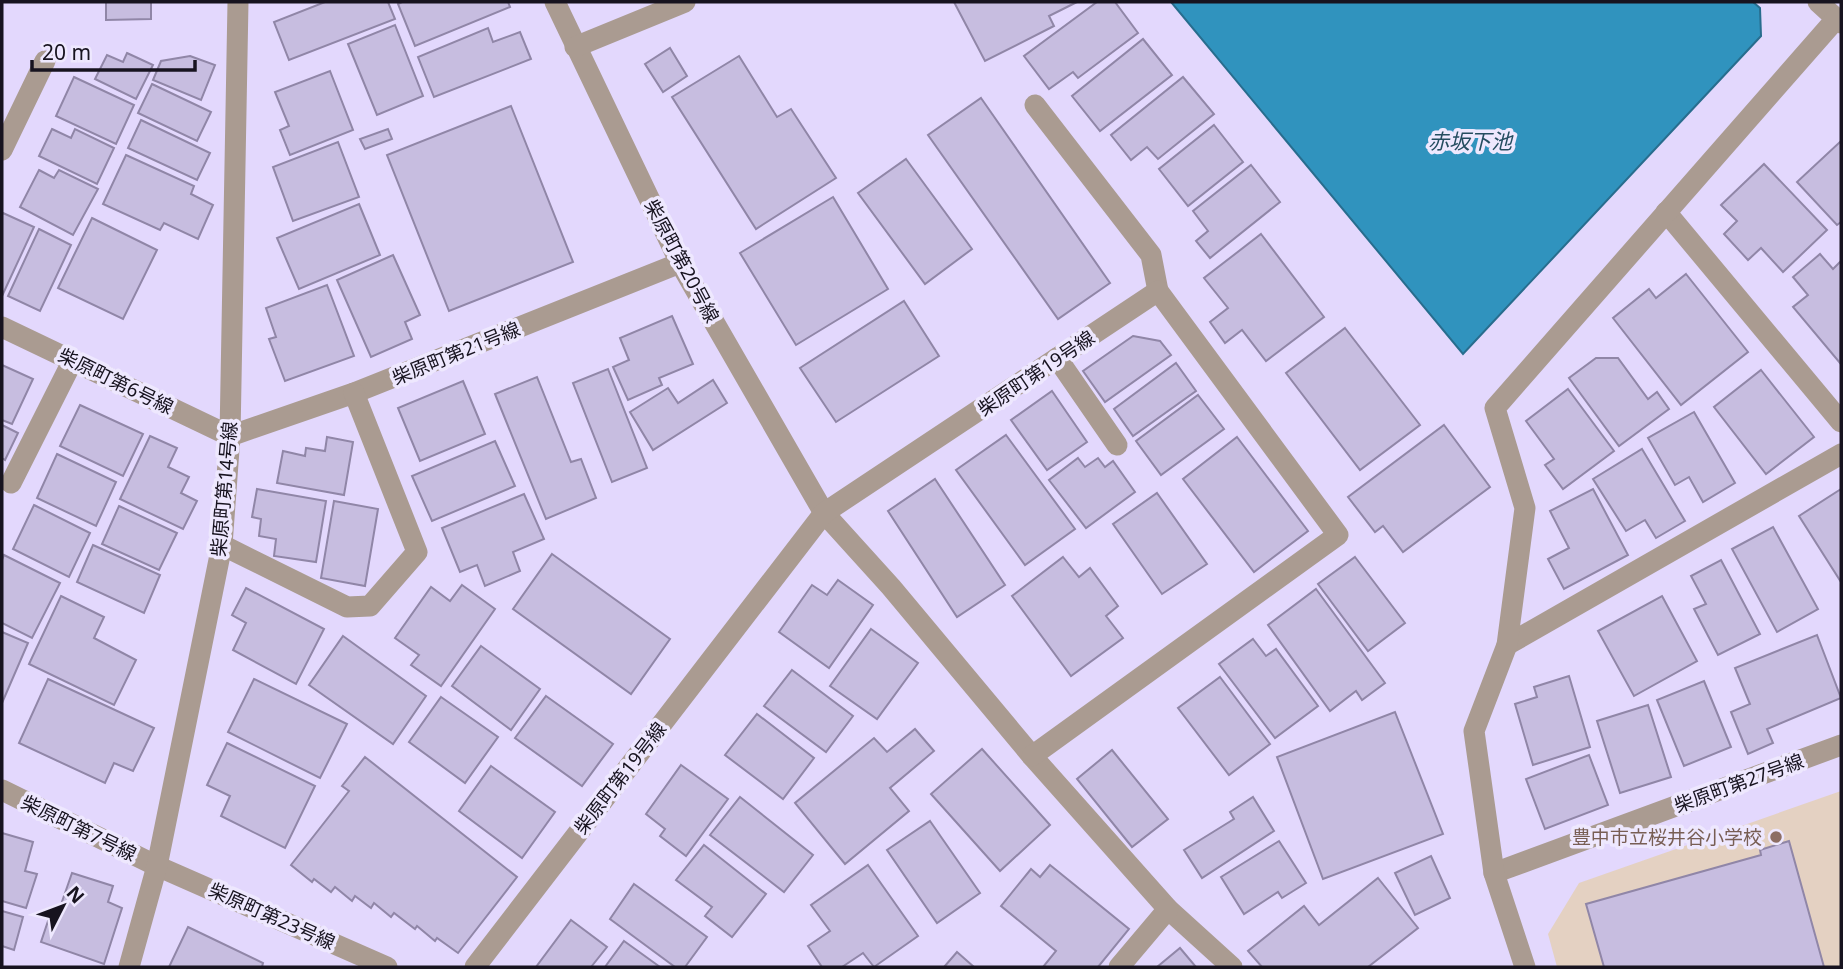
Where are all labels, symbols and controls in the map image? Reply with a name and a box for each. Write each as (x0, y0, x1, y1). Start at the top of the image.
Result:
scale bar (32, 28, 194, 72)
text: 20 m (42, 38, 91, 66)
water label: 赤坂下池 (1428, 127, 1514, 155)
street label: 柴原町第20号線 (639, 195, 725, 327)
street label: 柴原町第21号線 (388, 316, 524, 390)
street label: 柴原町第19号線 (972, 324, 1100, 422)
street label: 柴原町第6号線 (54, 342, 178, 420)
street label: 柴原町第14号線 (205, 420, 243, 558)
street label: 柴原町第19号線 (568, 717, 672, 839)
street label: 柴原町第27号線 (1671, 748, 1807, 818)
street label: 柴原町第7号線 (17, 789, 141, 867)
place label: 豊中市立桜井谷小学校 (1572, 824, 1762, 850)
marker: 豊中市立桜井谷小学校 (1768, 829, 1784, 845)
north arrow (28, 871, 98, 941)
street label: 柴原町第23号線 (205, 877, 339, 955)
text: N (61, 880, 90, 909)

